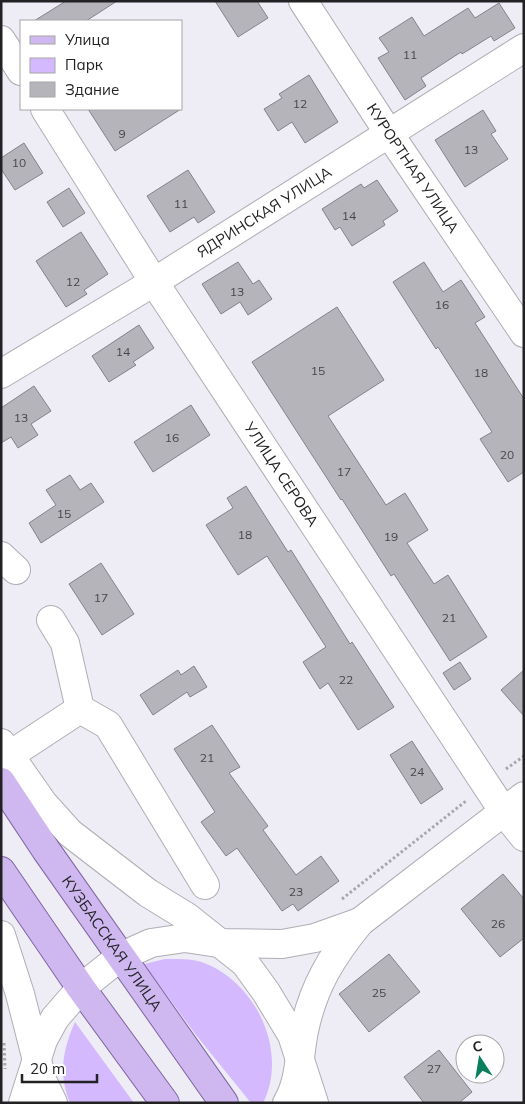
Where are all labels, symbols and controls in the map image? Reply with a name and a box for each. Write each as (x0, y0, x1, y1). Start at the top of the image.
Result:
legend (20, 20, 182, 110)
text: Улица (64, 30, 110, 49)
house number: 11 (403, 47, 417, 62)
text: Парк (65, 55, 104, 74)
text: Здание (65, 80, 119, 99)
house number: 12 (293, 96, 307, 111)
street label: КУРОРТНАЯ УЛИЦА (363, 100, 463, 236)
house number: 9 (118, 126, 126, 141)
house number: 13 (464, 142, 478, 157)
house number: 10 (12, 155, 26, 170)
street label: ЯДРИНСКАЯ УЛИЦА (193, 162, 335, 261)
house number: 11 (174, 196, 188, 211)
house number: 14 (342, 208, 356, 223)
house number: 12 (66, 274, 80, 289)
house number: 13 (230, 284, 244, 299)
house number: 16 (435, 297, 449, 312)
house number: 14 (116, 344, 130, 359)
house number: 15 (311, 363, 325, 378)
house number: 18 (474, 365, 488, 380)
house number: 13 (14, 410, 28, 425)
street label: УЛИЦА СЕРОВА (240, 418, 323, 530)
house number: 16 (165, 430, 179, 445)
house number: 20 (500, 447, 514, 462)
house number: 17 (337, 464, 351, 479)
house number: 15 (57, 506, 71, 521)
house number: 18 (238, 527, 252, 542)
house number: 19 (384, 529, 398, 544)
house number: 17 (94, 590, 108, 605)
house number: 21 (442, 610, 456, 625)
house number: 22 (339, 672, 353, 687)
house number: 21 (200, 750, 214, 765)
house number: 24 (410, 764, 424, 779)
street label: КУЗБАССКАЯ УЛИЦА (58, 872, 166, 1015)
house number: 23 (289, 884, 303, 899)
house number: 26 (491, 916, 505, 931)
house number: 25 (372, 985, 386, 1000)
north arrow (455, 1034, 505, 1084)
text: С (471, 1036, 484, 1056)
scale bar (22, 1052, 98, 1084)
text: 20 m (30, 1059, 65, 1078)
house number: 27 (427, 1061, 441, 1076)

